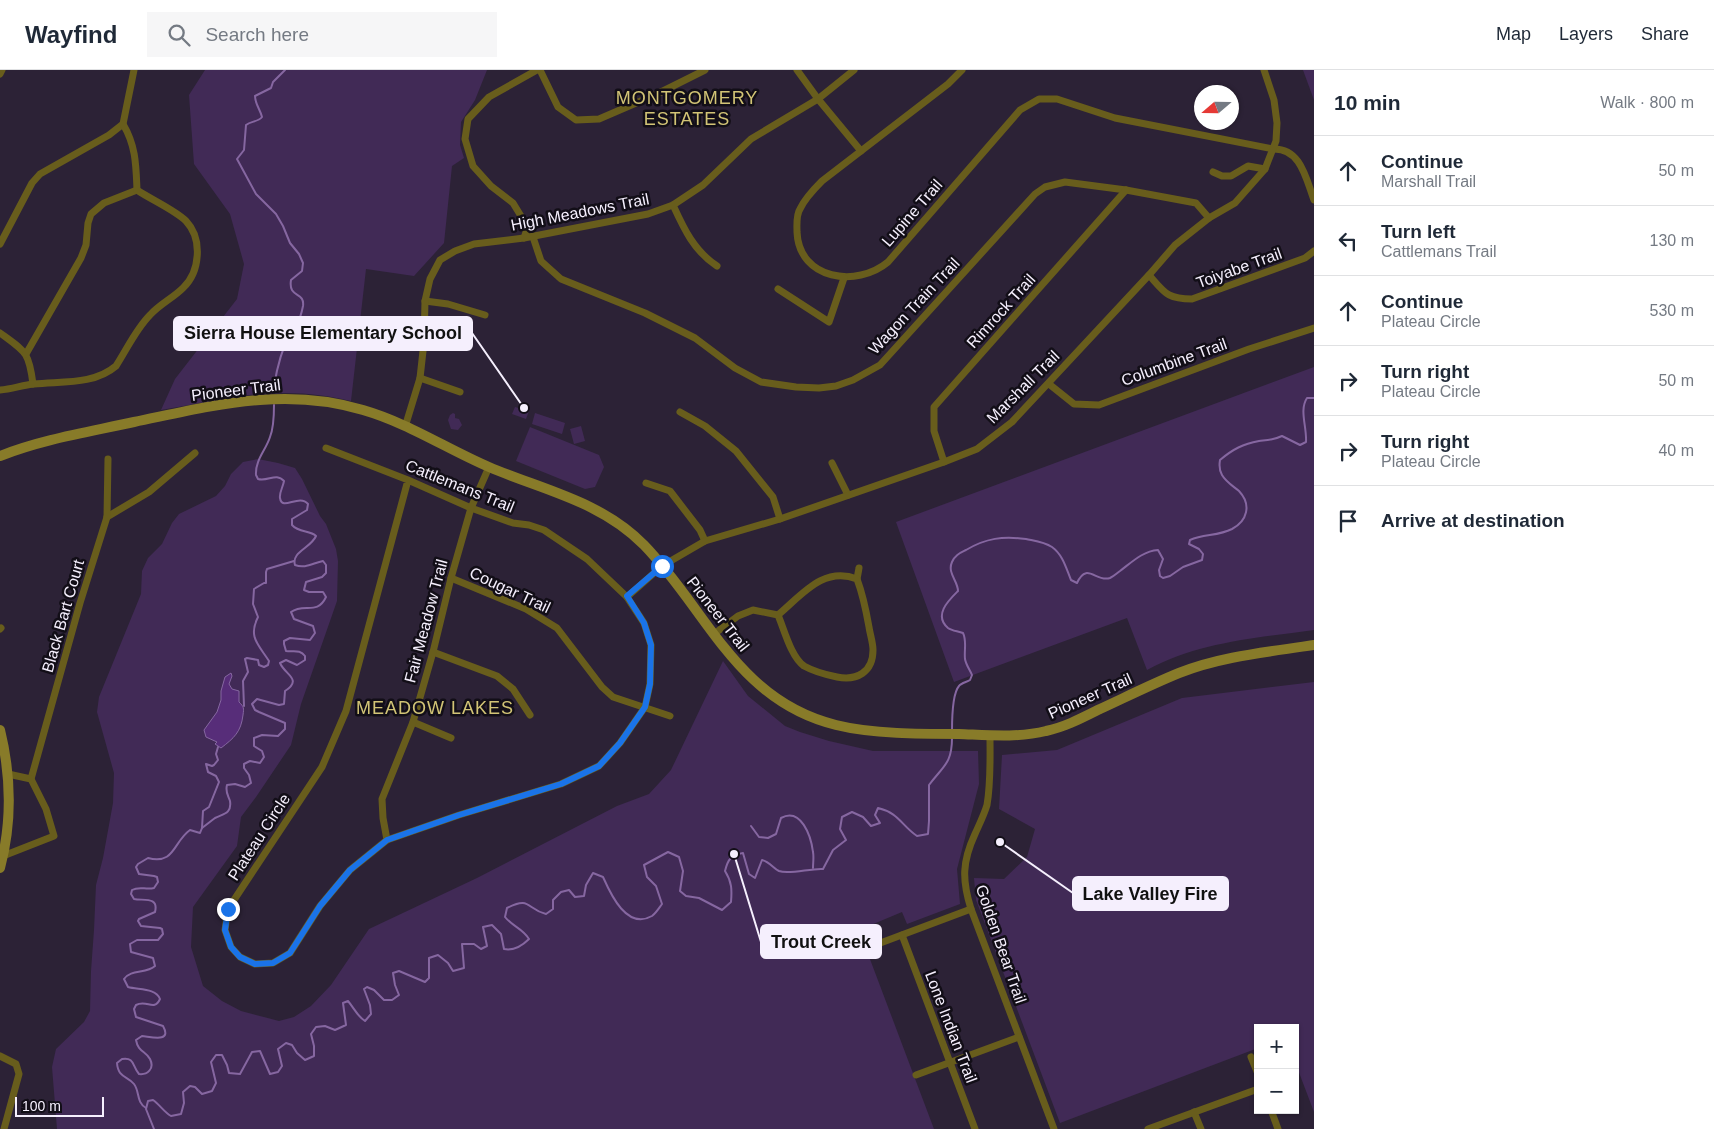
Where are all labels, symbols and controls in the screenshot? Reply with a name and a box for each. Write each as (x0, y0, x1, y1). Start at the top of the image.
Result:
search box (147, 12, 497, 57)
text: Wayfind (25, 21, 117, 48)
icon: search (165, 21, 193, 49)
text: Search here (205, 24, 309, 45)
text: Map (1496, 24, 1531, 44)
text: Layers (1559, 24, 1613, 44)
text: Share (1641, 24, 1689, 44)
north arrow (1194, 85, 1239, 130)
district label: MONTGOMERY ESTATES (616, 88, 758, 129)
text: 10 min (1334, 91, 1401, 114)
text: Walk · 800 m (1600, 94, 1694, 111)
text: Continue (1381, 151, 1463, 172)
icon: ahead (1334, 157, 1362, 185)
text: 50 m (1658, 162, 1694, 179)
text: Marshall Trail (1381, 173, 1476, 190)
street label: Lupine Trail (878, 176, 946, 250)
street label: High Meadows Trail (509, 190, 651, 234)
text: Turn left (1381, 221, 1456, 242)
icon: left (1334, 227, 1362, 255)
text: 130 m (1650, 232, 1694, 249)
text: Cattlemans Trail (1381, 243, 1497, 260)
street label: Toiyabe Trail (1194, 245, 1284, 291)
street label: Wagon Train Trail (865, 255, 963, 357)
street label: Rimrock Trail (963, 271, 1039, 351)
text: Continue (1381, 291, 1463, 312)
icon: ahead (1334, 297, 1362, 325)
text: 530 m (1650, 302, 1694, 319)
text: Plateau Circle (1381, 313, 1481, 330)
callout: Sierra House Elementary School (174, 317, 472, 350)
text: Sierra House Elementary School (184, 323, 462, 343)
street label: Columbine Trail (1119, 335, 1229, 389)
street label: Marshall Trail (983, 347, 1063, 427)
text: Turn right (1381, 361, 1469, 382)
icon: right (1334, 367, 1362, 395)
text: 50 m (1658, 372, 1694, 389)
street label: Pioneer Trail (190, 376, 282, 404)
text: Plateau Circle (1381, 383, 1481, 400)
text: Turn right (1381, 431, 1469, 452)
icon: right (1334, 437, 1362, 465)
text: 40 m (1658, 442, 1694, 459)
text: Plateau Circle (1381, 453, 1481, 470)
street label: Cattlemans Trail (403, 456, 517, 516)
icon: arrive (1334, 507, 1362, 535)
text: Arrive at destination (1381, 510, 1565, 531)
route start (651, 555, 674, 578)
street label: Black Bart Court (39, 557, 87, 674)
street label: Fair Meadow Trail (401, 557, 451, 685)
street label: Cougar Trail (467, 564, 553, 616)
street label: Pioneer Trail (684, 573, 752, 655)
street label: Pioneer Trail (1046, 670, 1134, 722)
district label: MEADOW LAKES (356, 698, 514, 718)
street label: Plateau Circle (225, 791, 293, 883)
callout: Lake Valley Fire (1073, 877, 1228, 910)
street label: Golden Bear Trail (973, 882, 1029, 1006)
text: Lake Valley Fire (1082, 884, 1218, 904)
route end (217, 898, 240, 921)
callout: Trout Creek (761, 925, 881, 958)
text: Trout Creek (771, 932, 872, 952)
street label: Lone Indian Trail (922, 969, 980, 1085)
map controls (1254, 1024, 1299, 1114)
button: + (1254, 1024, 1299, 1069)
button: − (1254, 1069, 1299, 1114)
scale bar (15, 1094, 104, 1117)
text: 100 m (22, 1098, 61, 1114)

